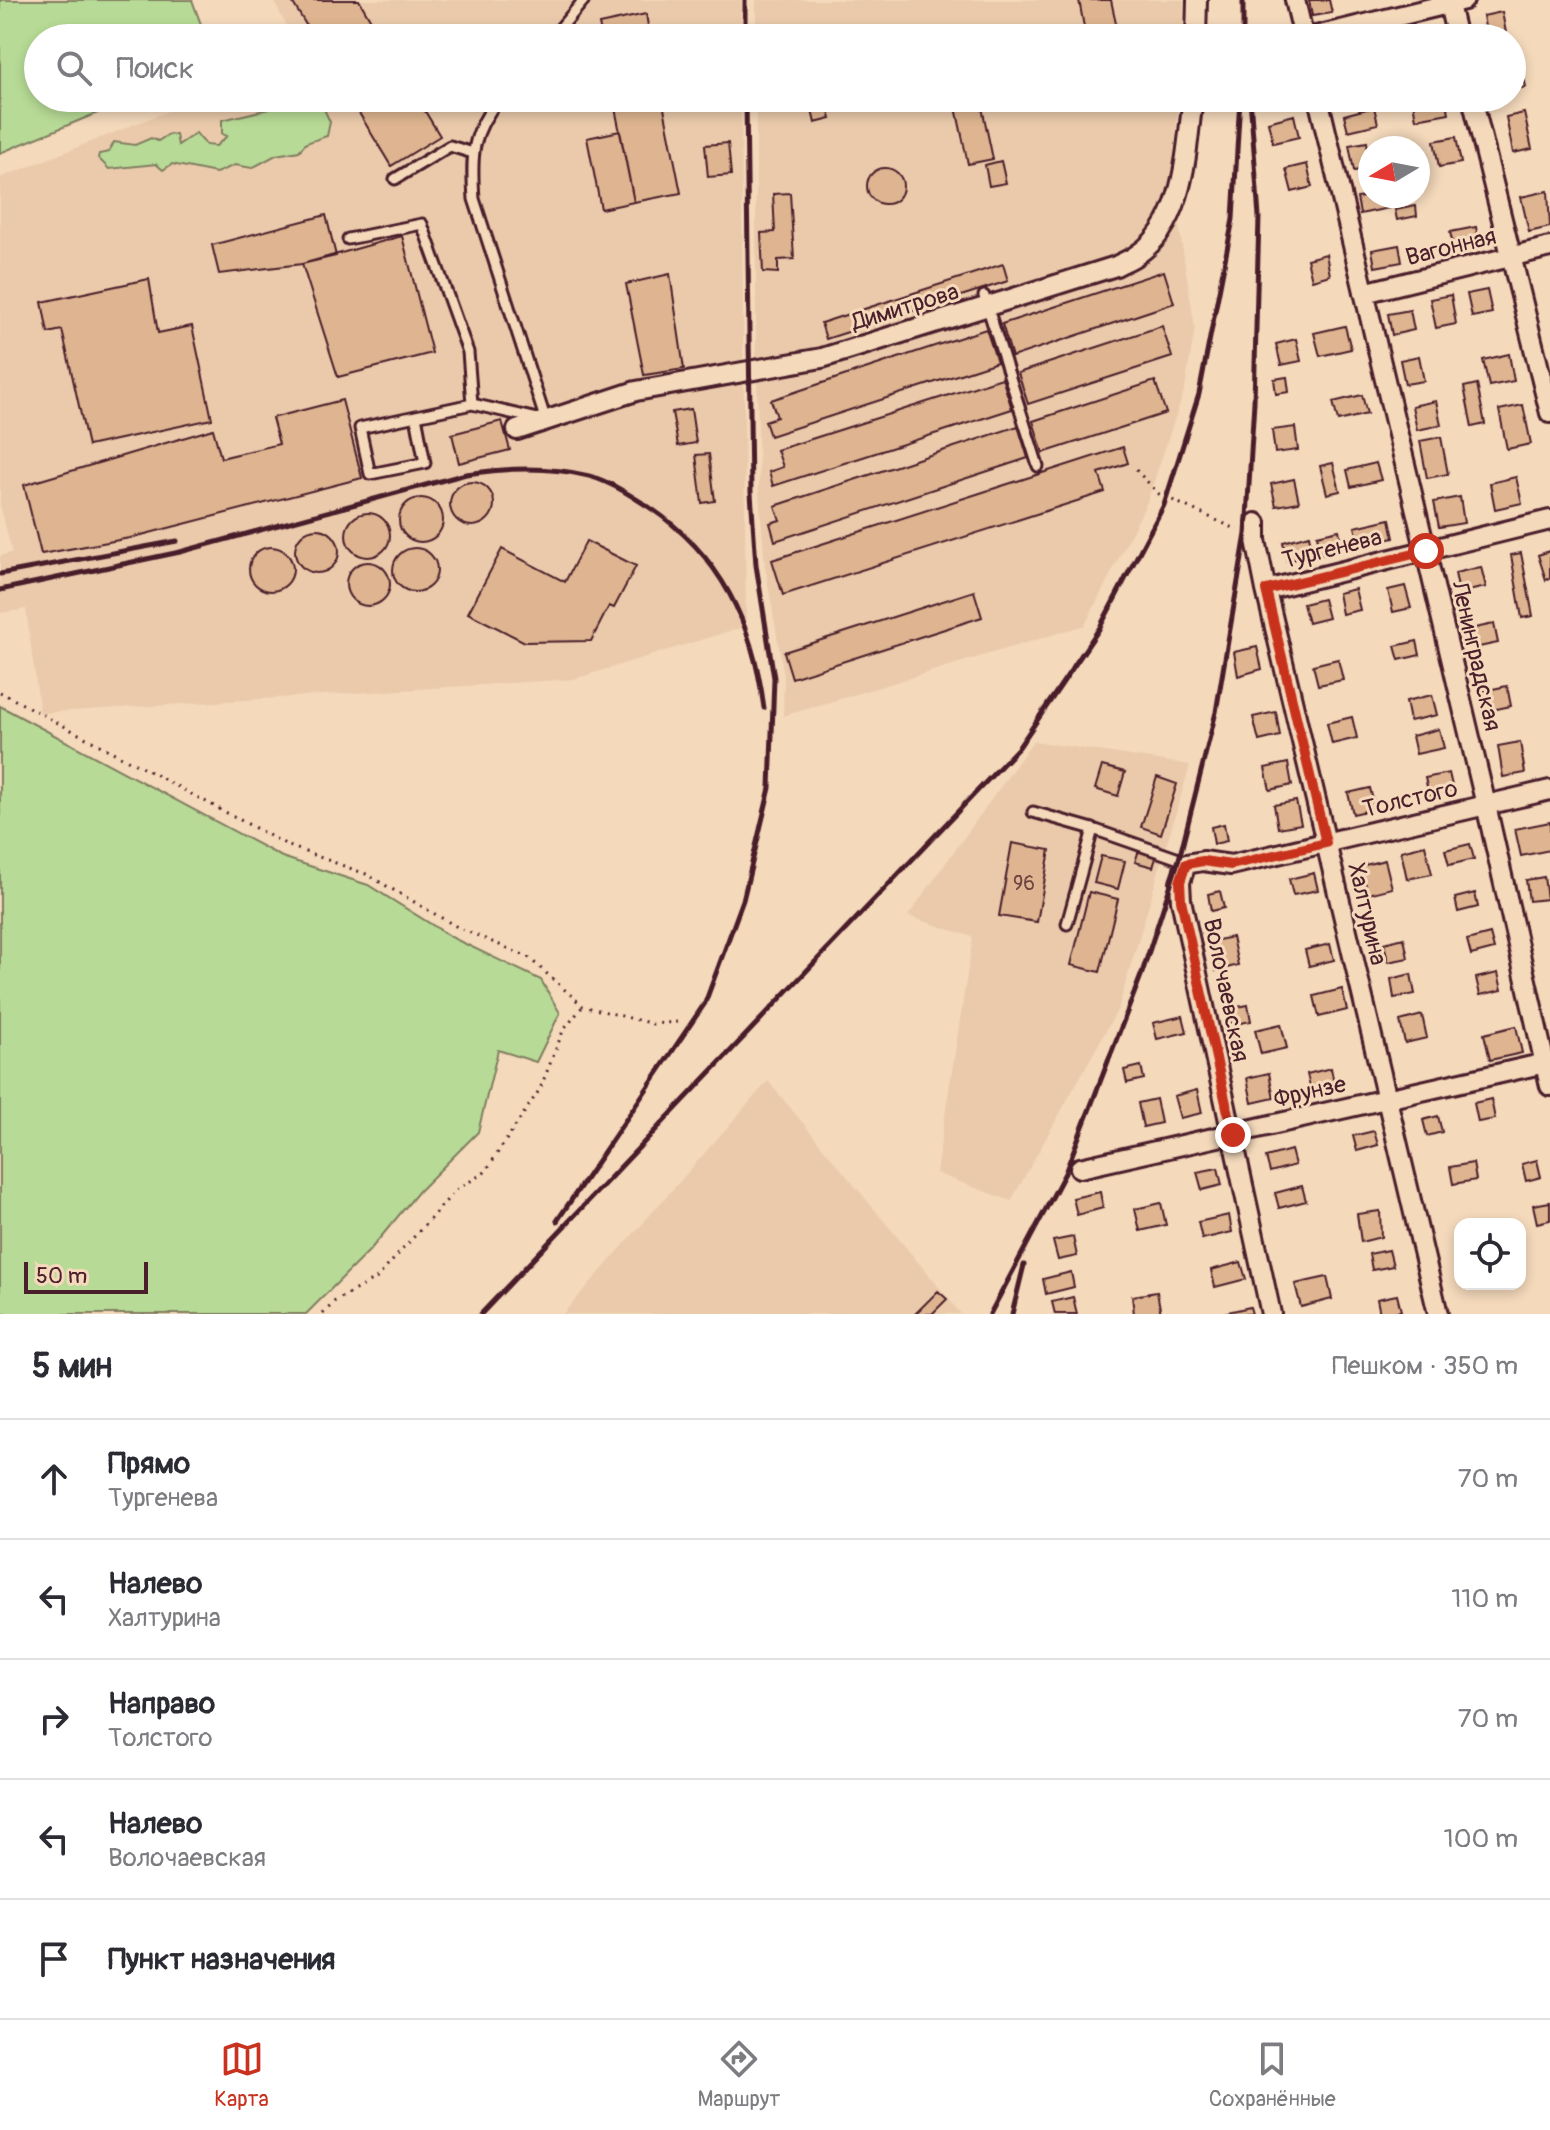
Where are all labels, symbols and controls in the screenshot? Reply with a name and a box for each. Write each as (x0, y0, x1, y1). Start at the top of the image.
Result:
search box (24, 24, 1526, 112)
icon: search (52, 46, 96, 90)
text: Поиск (116, 50, 194, 87)
north arrow (1358, 136, 1430, 208)
street label: Вагонная (1403, 222, 1499, 272)
street label: Димитрова (847, 277, 962, 337)
street label: Тургенева (1279, 523, 1385, 575)
route start (1408, 533, 1444, 569)
street label: Ленинградская (1444, 577, 1507, 734)
street label: Толстого (1360, 774, 1460, 824)
street label: Халтурина (1341, 860, 1393, 968)
house number: 96 (1013, 871, 1035, 896)
street label: Волочаевская (1197, 916, 1255, 1064)
street label: Фрунзе (1271, 1070, 1349, 1114)
route end (1215, 1117, 1251, 1153)
map controls (1454, 1218, 1526, 1290)
button: locate (1454, 1218, 1526, 1290)
scale bar (24, 1258, 148, 1294)
text: 50 m (36, 1262, 87, 1290)
text: 5 мин (32, 1345, 112, 1388)
text: Пешком · 350 m (1332, 1350, 1518, 1382)
text: Прямо (108, 1445, 190, 1482)
icon: ahead (32, 1457, 76, 1501)
text: 70 m (1458, 1463, 1518, 1495)
text: Тургенева (108, 1482, 218, 1514)
text: Налево (108, 1565, 202, 1602)
icon: left (32, 1577, 76, 1621)
text: 110 m (1451, 1583, 1518, 1615)
text: Халтурина (108, 1602, 221, 1634)
text: Направо (108, 1685, 215, 1722)
icon: right (32, 1697, 76, 1741)
text: 70 m (1458, 1703, 1518, 1735)
text: Толстого (108, 1722, 213, 1754)
text: Налево (108, 1805, 202, 1842)
icon: left (32, 1817, 76, 1861)
text: 100 m (1444, 1823, 1518, 1855)
text: Волочаевская (108, 1842, 266, 1874)
icon: arrive (32, 1937, 76, 1981)
text: Пункт назначения (108, 1941, 335, 1978)
tab: Карта (214, 2037, 269, 2113)
tab: Маршрут (697, 2037, 780, 2113)
tab: Сохранённые (1209, 2037, 1336, 2113)

